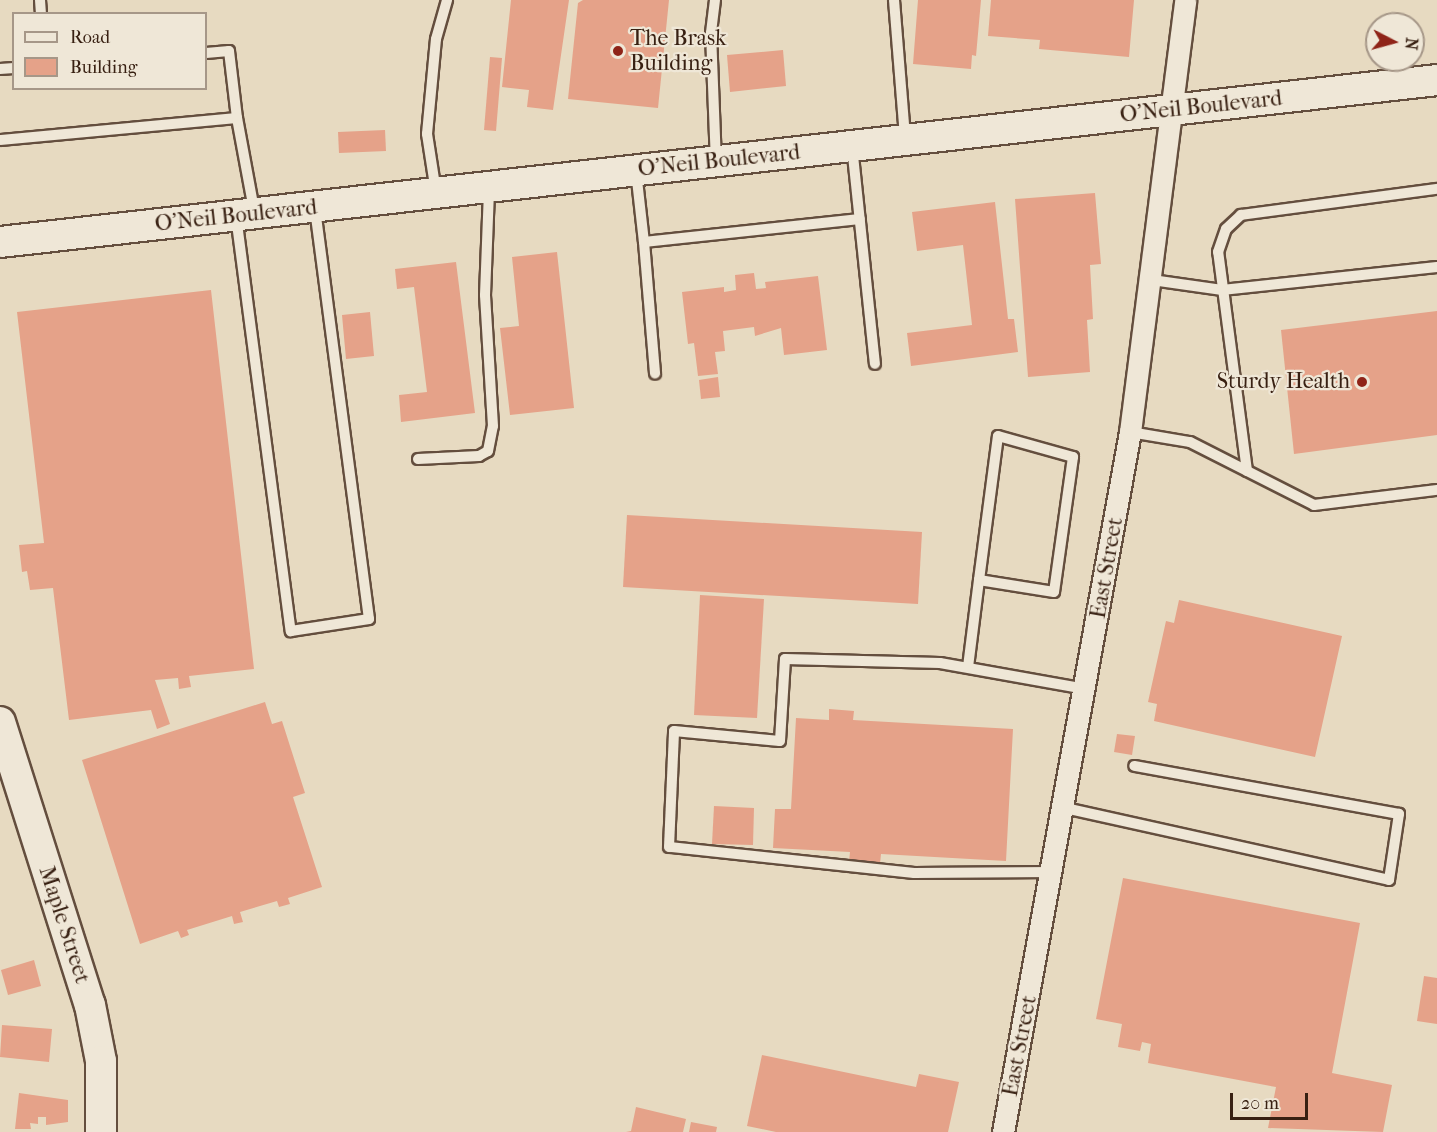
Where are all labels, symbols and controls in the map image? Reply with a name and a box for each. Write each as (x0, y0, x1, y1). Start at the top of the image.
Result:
legend (12, 12, 207, 90)
north arrow (1365, 12, 1425, 72)
place label: The Brask Building (630, 25, 726, 76)
text: Road (70, 27, 110, 48)
text: N (1401, 37, 1421, 51)
marker: The Brask Building (611, 44, 625, 58)
text: Building (70, 57, 137, 78)
street label: O'Neil Boulevard (1119, 85, 1283, 129)
street label: O'Neil Boulevard (637, 139, 801, 183)
street label: O'Neil Boulevard (154, 194, 318, 238)
place label: Sturdy Health (1217, 369, 1350, 395)
marker: Sturdy Health (1355, 375, 1369, 389)
street label: East Street (1085, 515, 1129, 621)
street label: Maple Street (33, 863, 95, 987)
street label: East Street (997, 993, 1043, 1099)
scale bar (1233, 1081, 1311, 1119)
text: 20 m (1241, 1093, 1279, 1114)

